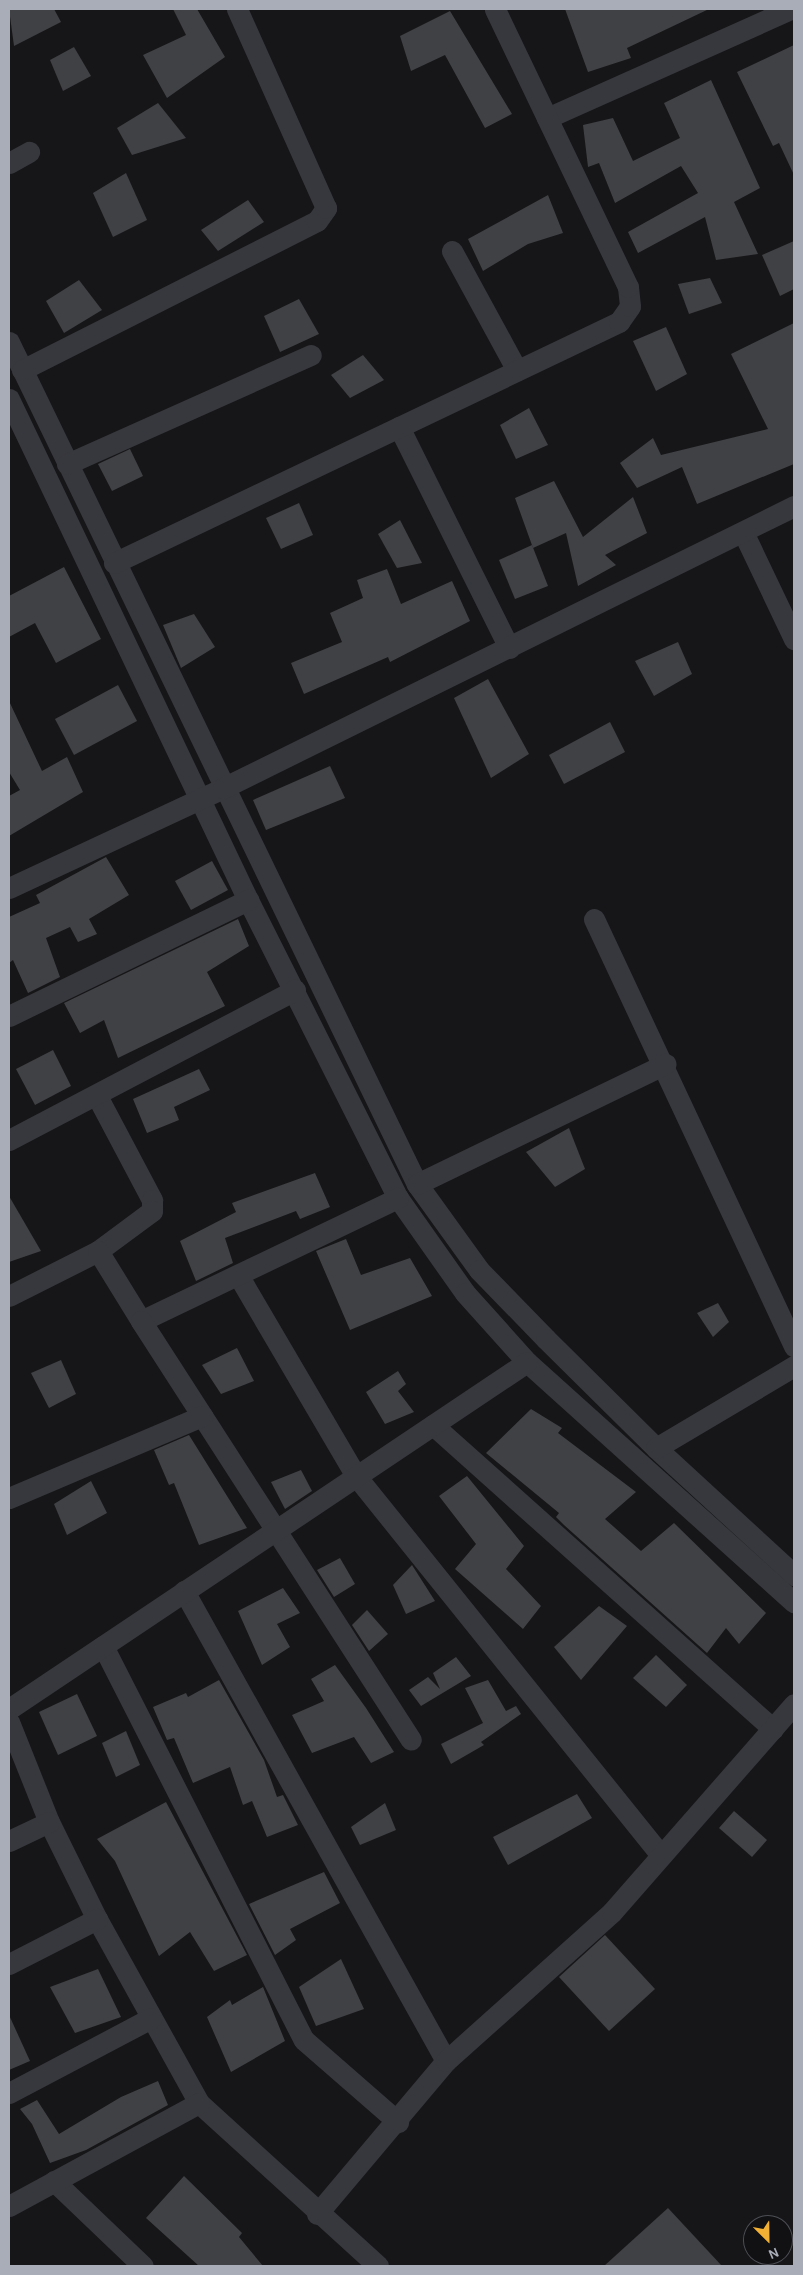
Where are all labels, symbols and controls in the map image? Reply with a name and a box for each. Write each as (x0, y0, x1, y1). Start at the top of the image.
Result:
north arrow (743, 2215, 793, 2265)
text: N (766, 2244, 782, 2263)

